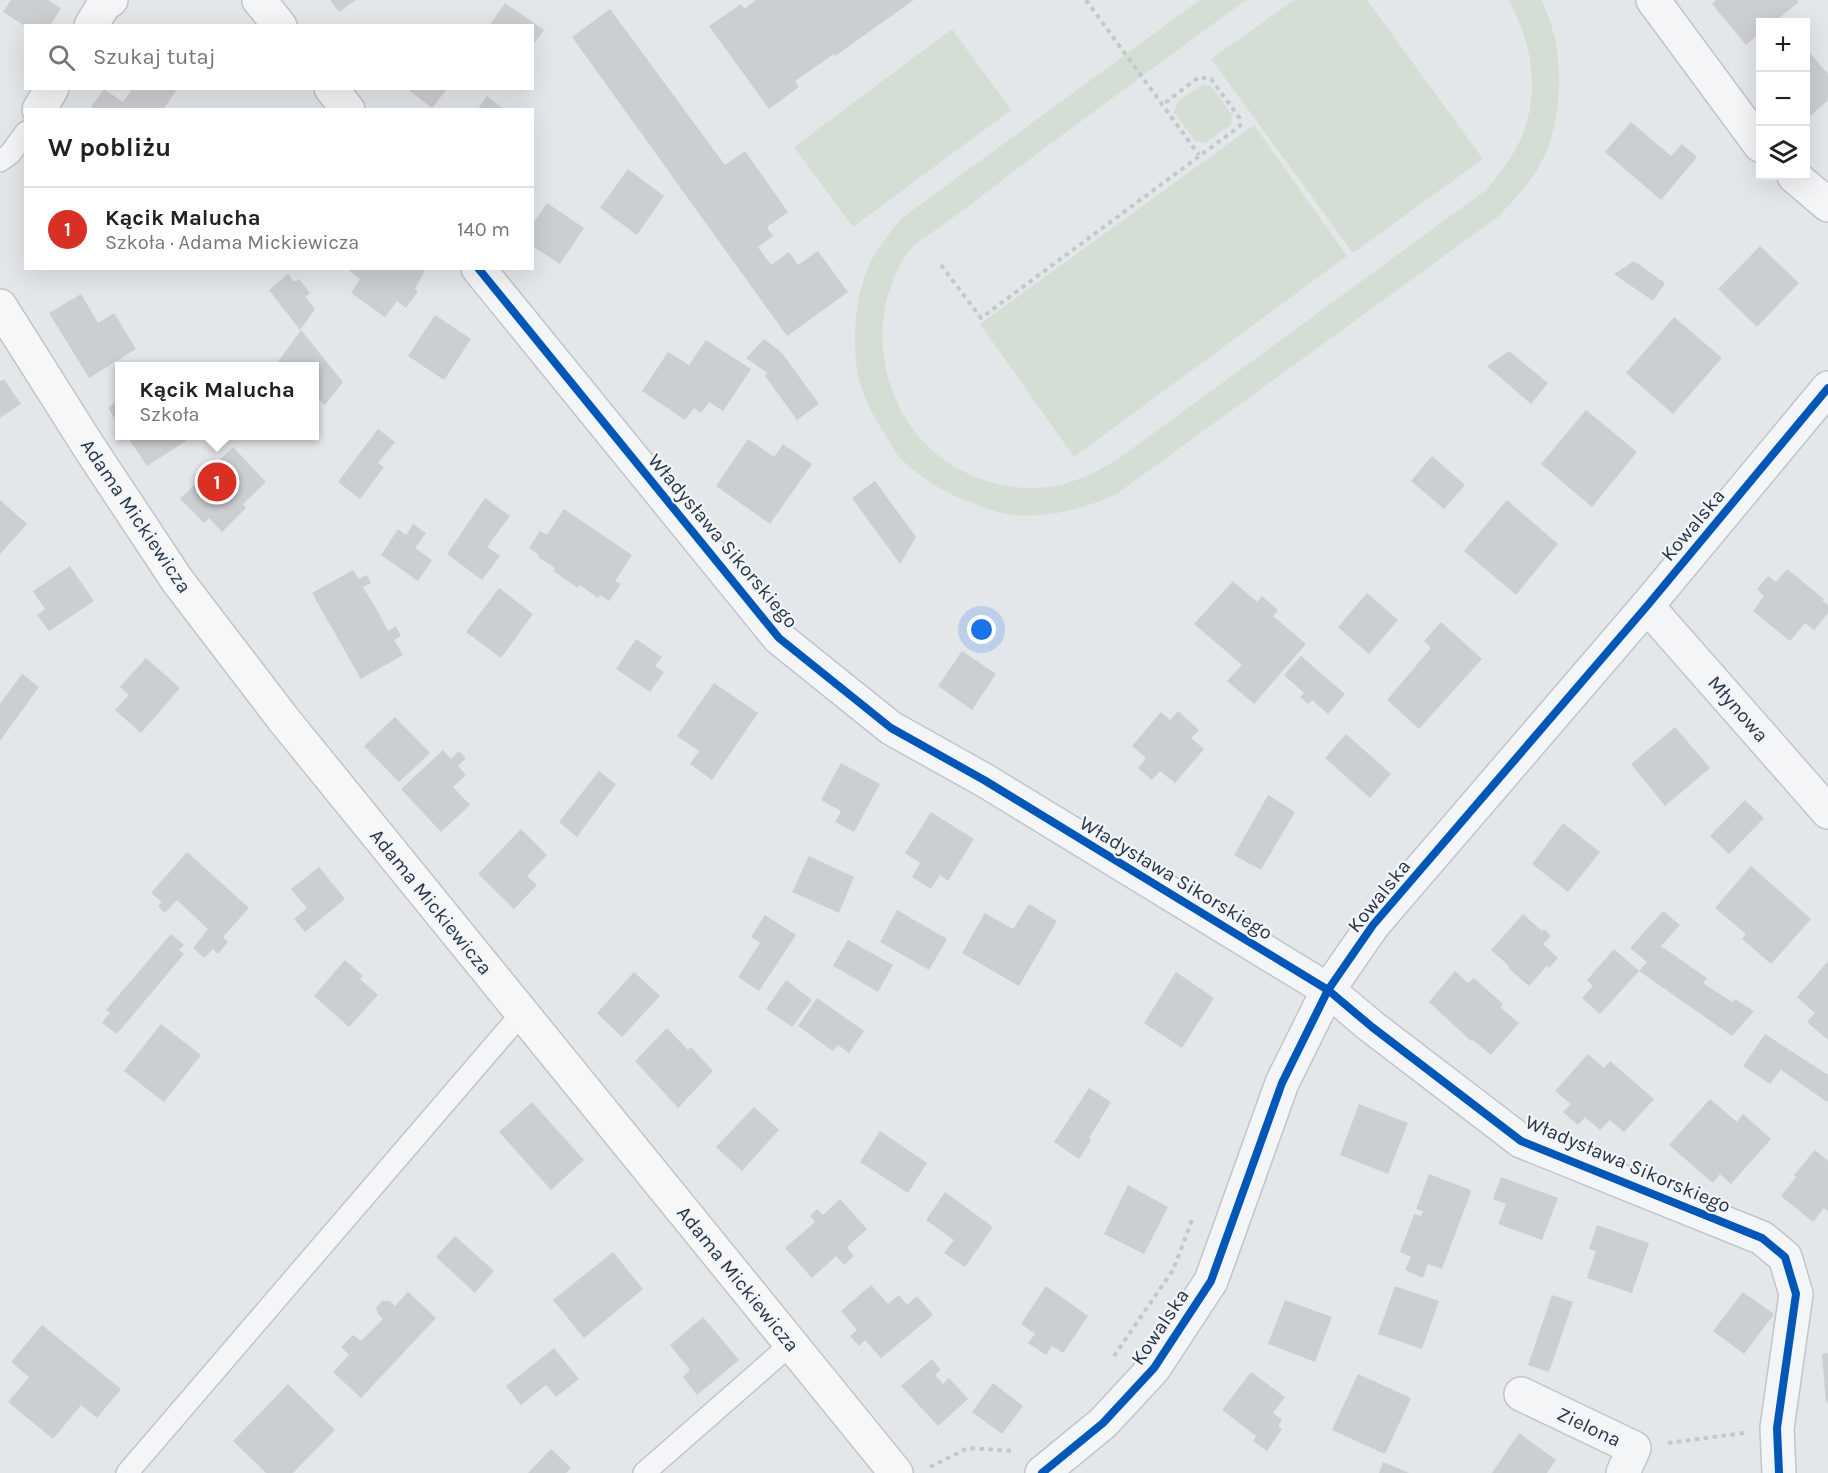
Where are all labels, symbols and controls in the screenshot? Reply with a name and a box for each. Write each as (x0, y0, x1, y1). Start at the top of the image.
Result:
map controls (1756, 18, 1810, 180)
button: + (1756, 18, 1810, 72)
search box (24, 24, 534, 90)
icon: search (45, 41, 78, 74)
text: Szukaj tutaj (93, 44, 216, 70)
button: − (1756, 72, 1810, 126)
button: layers (1756, 126, 1810, 180)
text: W pobliżu (48, 132, 171, 163)
text: Kącik Malucha (105, 205, 261, 231)
text: 1 (64, 218, 71, 241)
text: 140 m (457, 218, 510, 241)
text: Szkoła · Adama Mickiewicza (105, 231, 359, 254)
popup (115, 362, 319, 440)
text: Kącik Malucha (139, 377, 295, 403)
text: Szkoła (139, 403, 200, 426)
street label: Adama Mickiewicza (76, 435, 196, 597)
street label: Władysława Sikorskiego (643, 449, 803, 633)
pin: 1 (198, 460, 236, 504)
street label: Kowalska (1656, 484, 1730, 566)
your location (967, 615, 996, 644)
street label: Młynowa (1703, 671, 1773, 747)
street label: Władysława Sikorskiego (1075, 811, 1277, 945)
street label: Adama Mickiewicza (365, 825, 497, 979)
street label: Kowalska (1343, 855, 1415, 937)
street label: Władysława Sikorskiego (1522, 1110, 1734, 1218)
street label: Adama Mickiewicza (672, 1202, 804, 1356)
street label: Kowalska (1126, 1285, 1194, 1369)
street label: Zielona (1553, 1402, 1625, 1452)

